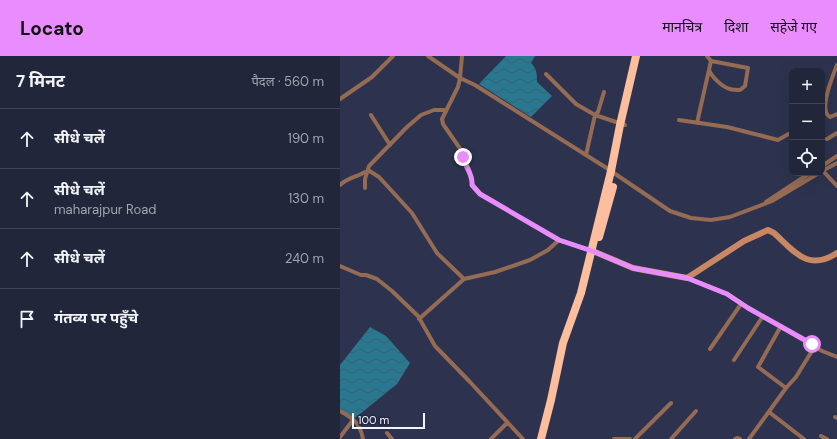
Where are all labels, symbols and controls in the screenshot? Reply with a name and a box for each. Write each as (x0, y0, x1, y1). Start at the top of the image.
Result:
text: Locato (20, 16, 84, 41)
text: मानचित्र (662, 18, 702, 36)
text: दिशा (724, 18, 748, 36)
text: सहेजे गए (770, 18, 817, 36)
map controls (789, 68, 825, 176)
button: + (789, 68, 825, 104)
text: 7 मिनट (16, 70, 65, 92)
text: पैदल · 560 m (251, 73, 324, 90)
button: − (789, 104, 825, 140)
icon: ahead (16, 128, 38, 150)
text: सीधे चलें (54, 128, 105, 148)
text: 190 m (288, 130, 324, 147)
button: locate (789, 140, 825, 176)
route end (454, 148, 472, 166)
text: सीधे चलें (54, 180, 105, 200)
icon: ahead (16, 188, 38, 210)
text: 130 m (288, 190, 324, 207)
text: maharajpur Road (54, 201, 156, 218)
icon: ahead (16, 248, 38, 270)
text: सीधे चलें (54, 248, 105, 268)
text: 240 m (285, 250, 324, 267)
icon: arrive (16, 308, 38, 330)
text: गंतव्य पर पहुँचे (54, 308, 138, 328)
route start (803, 335, 821, 353)
scale bar (352, 411, 425, 430)
text: 100 m (358, 413, 389, 427)

